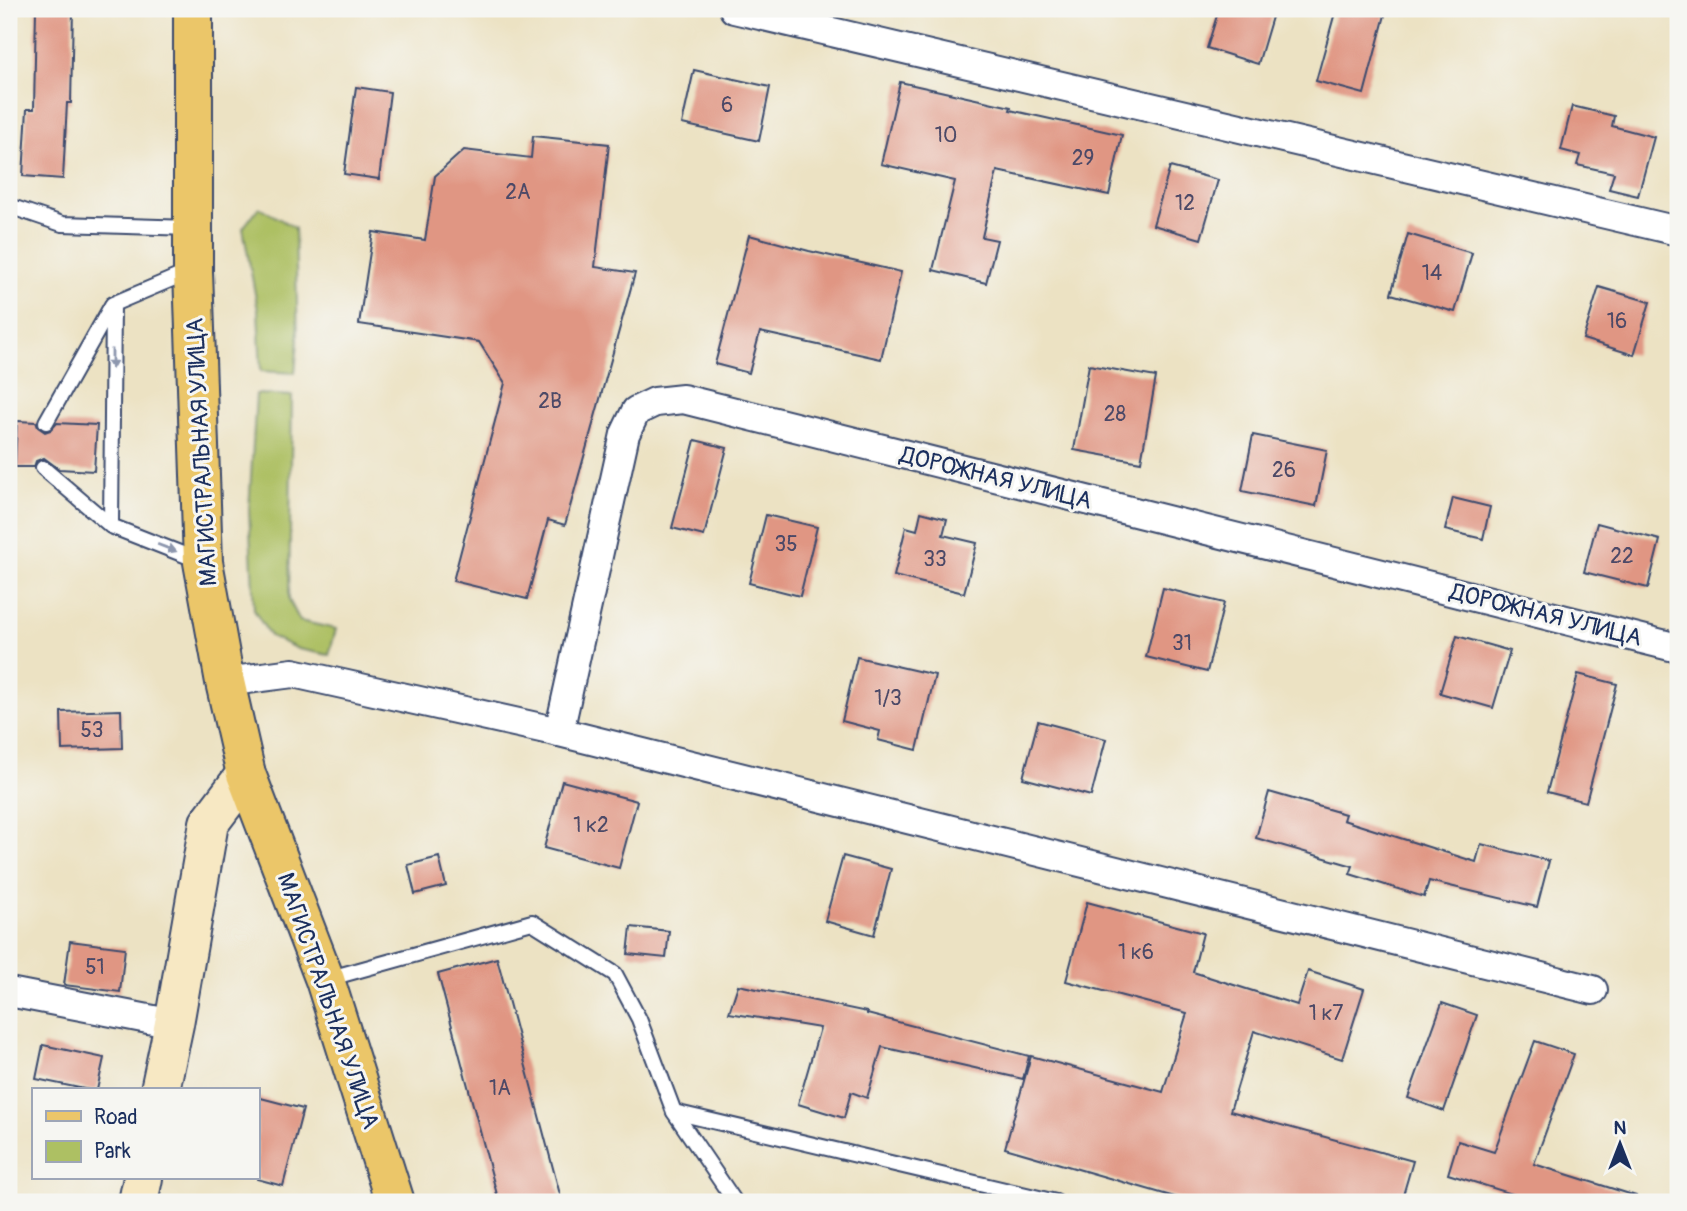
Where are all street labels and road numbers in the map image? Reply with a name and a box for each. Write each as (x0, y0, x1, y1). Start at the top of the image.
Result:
street label: МАГИСТРАЛЬНАЯ УЛИЦА (180, 317, 224, 587)
street label: ДОРОЖНАЯ УЛИЦА (896, 440, 1095, 516)
street label: ДОРОЖНАЯ УЛИЦА (1446, 577, 1645, 653)
street label: МАГИСТРАЛЬНАЯ УЛИЦА (271, 869, 385, 1133)

